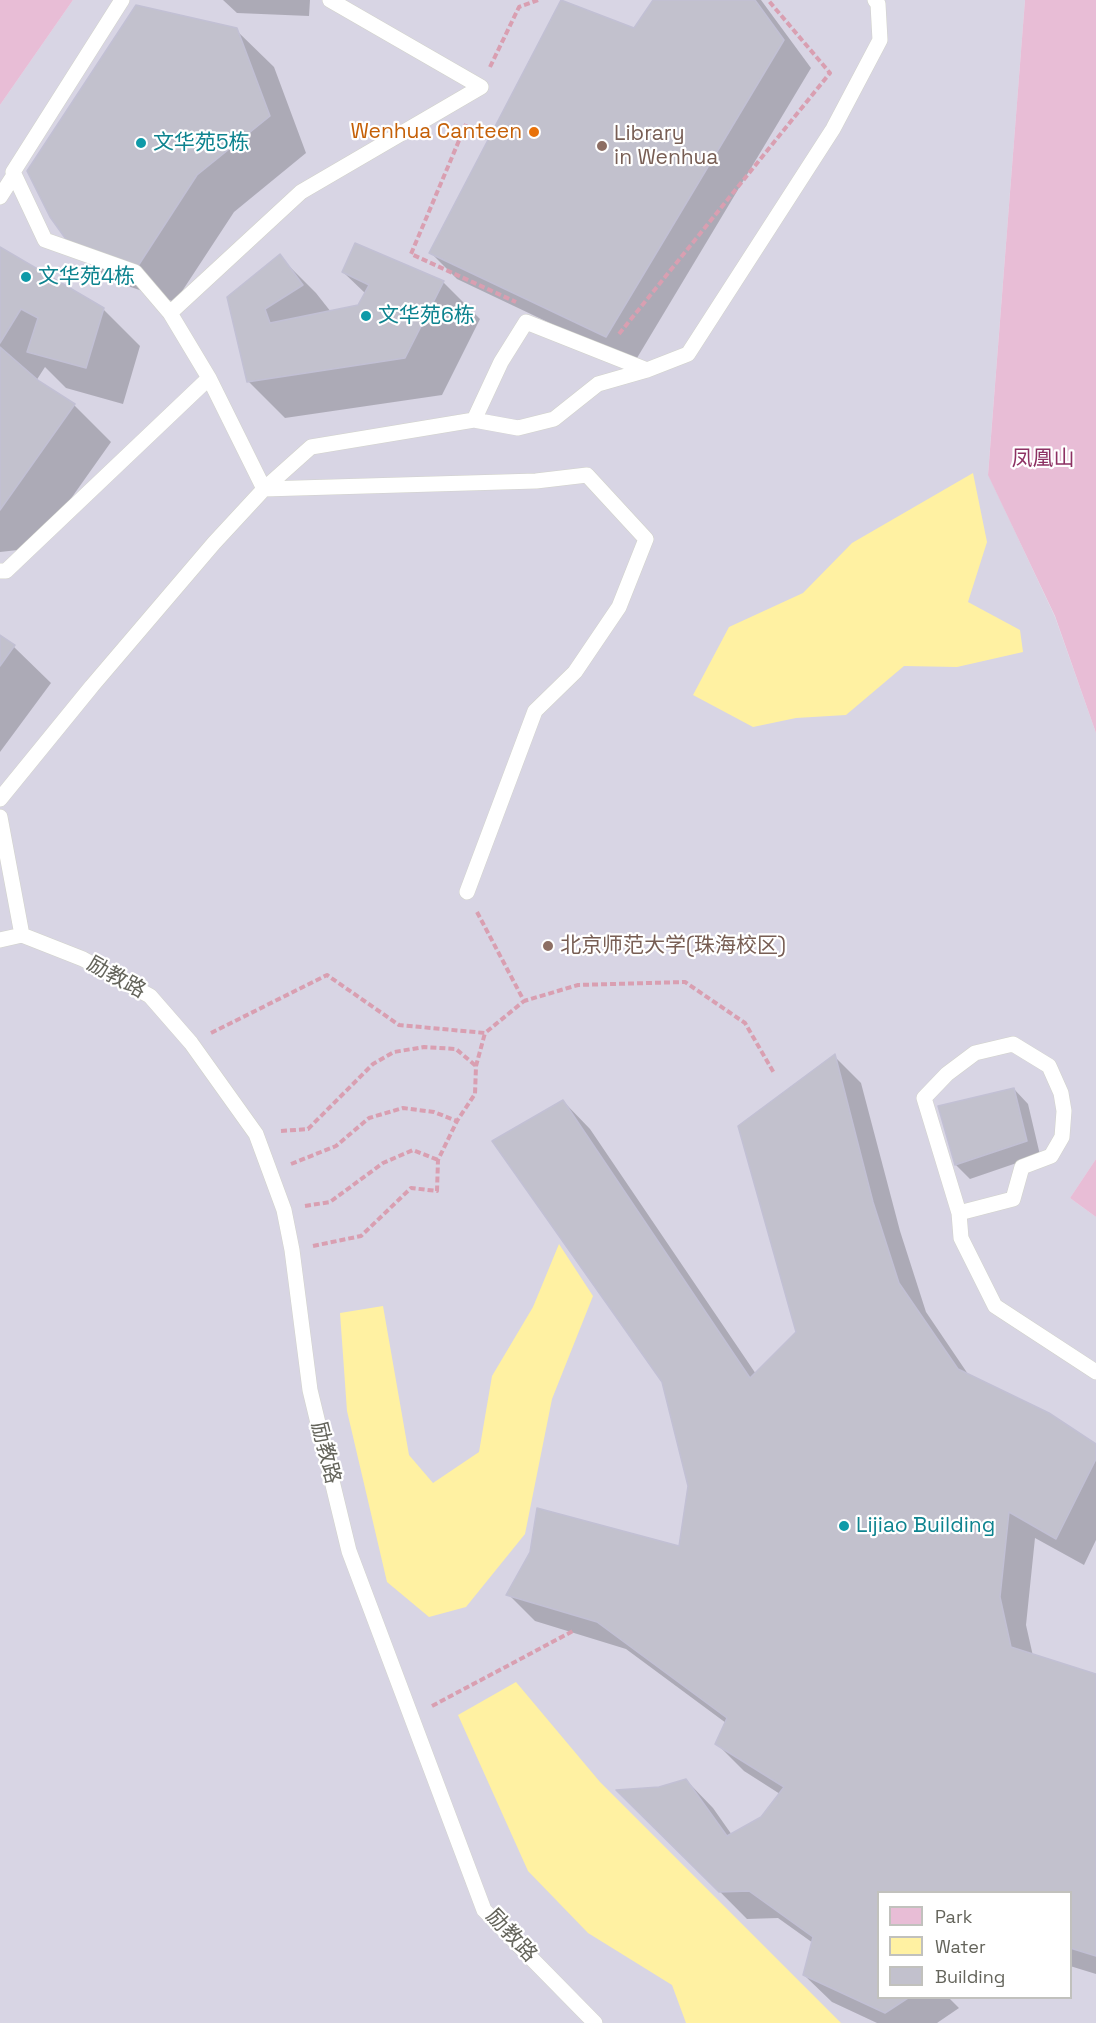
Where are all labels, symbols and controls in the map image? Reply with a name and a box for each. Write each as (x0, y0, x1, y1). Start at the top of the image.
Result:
place label: Wenhua Canteen (350, 119, 522, 145)
place label: Library in Wenhua (614, 121, 718, 171)
marker: Wenhua Canteen (527, 125, 541, 139)
place label: 文华苑5栋 (153, 130, 250, 156)
marker: 文华苑5栋 (134, 136, 148, 150)
marker: Library in Wenhua (595, 139, 609, 153)
place label: 文华苑4栋 (38, 264, 135, 290)
marker: 文华苑4栋 (19, 270, 33, 284)
place label: 文华苑6栋 (378, 303, 475, 329)
marker: 文华苑6栋 (359, 309, 373, 323)
park label: 凤凰山 (1012, 446, 1074, 472)
place label: 北京师范大学(珠海校区) (560, 933, 786, 959)
marker: 北京师范大学(珠海校区) (541, 939, 555, 953)
street label: 励教路 (82, 952, 150, 1004)
street label: 励教路 (305, 1419, 345, 1487)
place label: Lijiao Building (856, 1513, 995, 1539)
marker: Lijiao Building (837, 1519, 851, 1533)
legend (877, 1891, 1072, 1999)
street label: 励教路 (480, 1904, 542, 1968)
text: Park (935, 1905, 972, 1928)
text: Water (935, 1935, 986, 1958)
text: Building (935, 1965, 1005, 1988)

